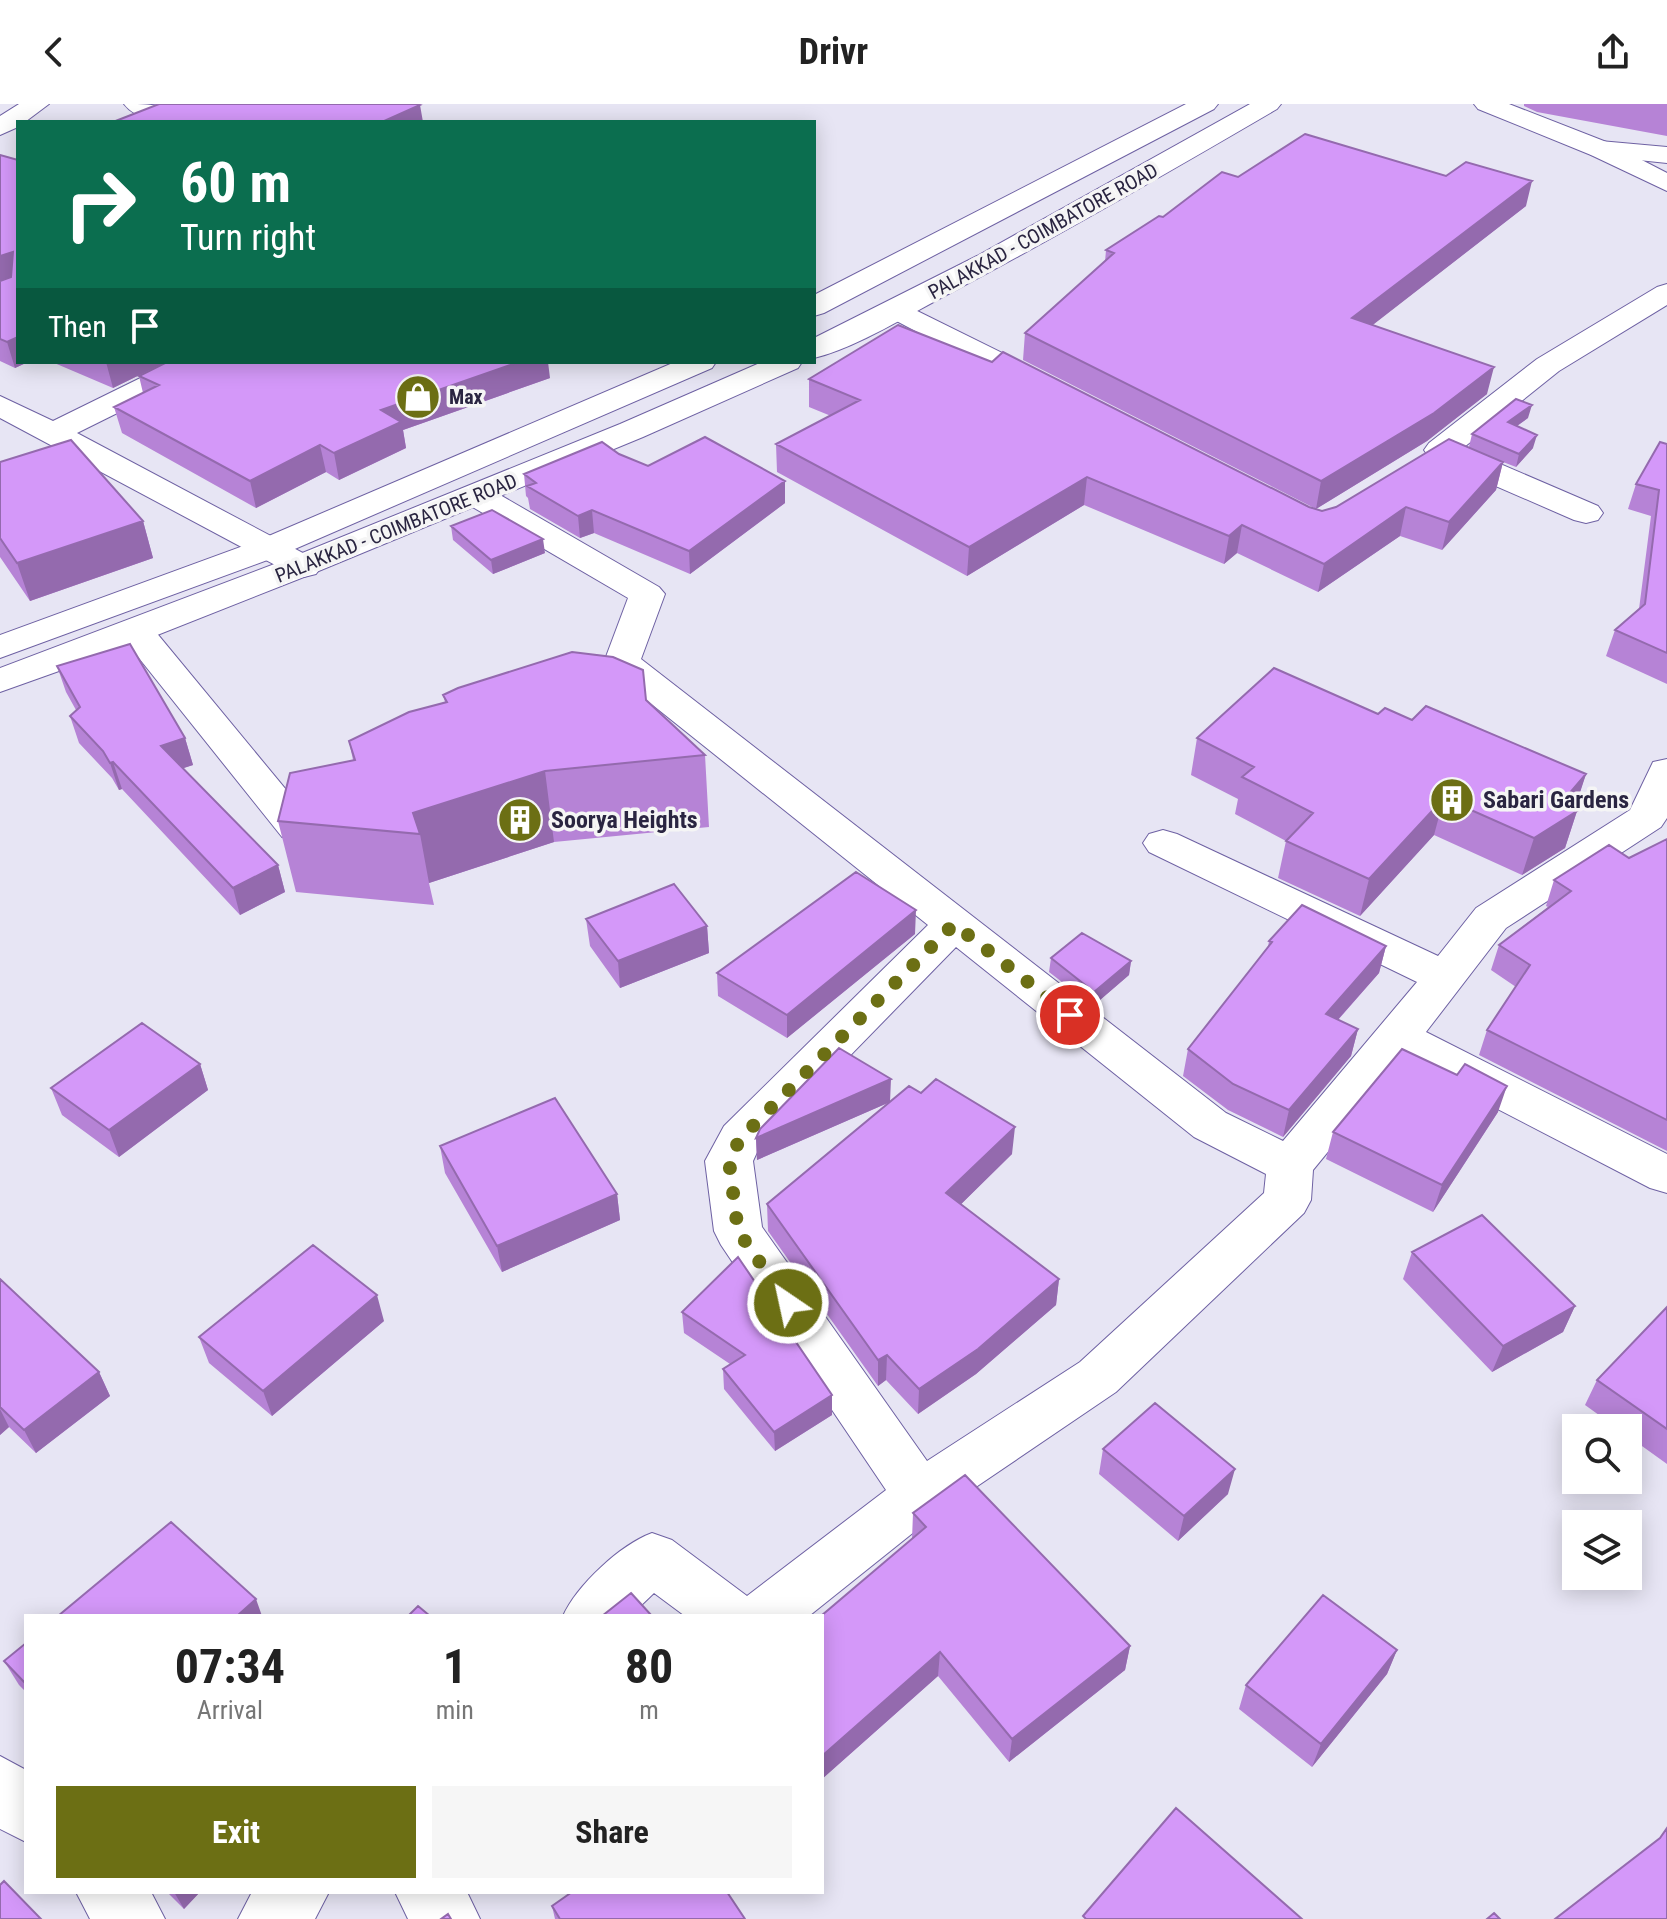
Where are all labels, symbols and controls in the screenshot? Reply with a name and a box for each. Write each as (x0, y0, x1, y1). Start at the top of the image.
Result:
icon: back (32, 30, 76, 74)
icon: share (1591, 30, 1635, 74)
text: Drivr (799, 31, 868, 73)
text: 60 m (180, 150, 291, 216)
icon: right (48, 152, 152, 256)
street label: PALAKKAD - COIMBATORE ROAD (924, 158, 1162, 304)
text: Turn right (180, 217, 316, 259)
icon: arrive (123, 304, 167, 348)
text: Then (48, 309, 107, 344)
shop icon: Max (394, 373, 442, 421)
place label: Max (449, 385, 483, 409)
street label: PALAKKAD - COIMBATORE ROAD (272, 468, 520, 588)
building icon: Sabari Gardens (1428, 776, 1476, 824)
place label: Sabari Gardens (1483, 786, 1629, 814)
building icon: Soorya Heights (496, 796, 544, 844)
place label: Soorya Heights (551, 806, 698, 834)
pin (1036, 981, 1104, 1049)
icon: arrive (1048, 993, 1092, 1037)
position arrow (746, 1261, 830, 1345)
map controls (1562, 1414, 1642, 1590)
button: search (1562, 1414, 1642, 1494)
button: layers (1562, 1510, 1642, 1590)
text: 07:34 (175, 1638, 285, 1695)
text: 1 (443, 1638, 467, 1695)
text: 80 (625, 1638, 673, 1695)
text: Arrival (197, 1695, 263, 1725)
text: min (436, 1695, 474, 1725)
text: m (639, 1695, 659, 1725)
button: Exit (56, 1786, 416, 1878)
button: Share (432, 1786, 792, 1878)

